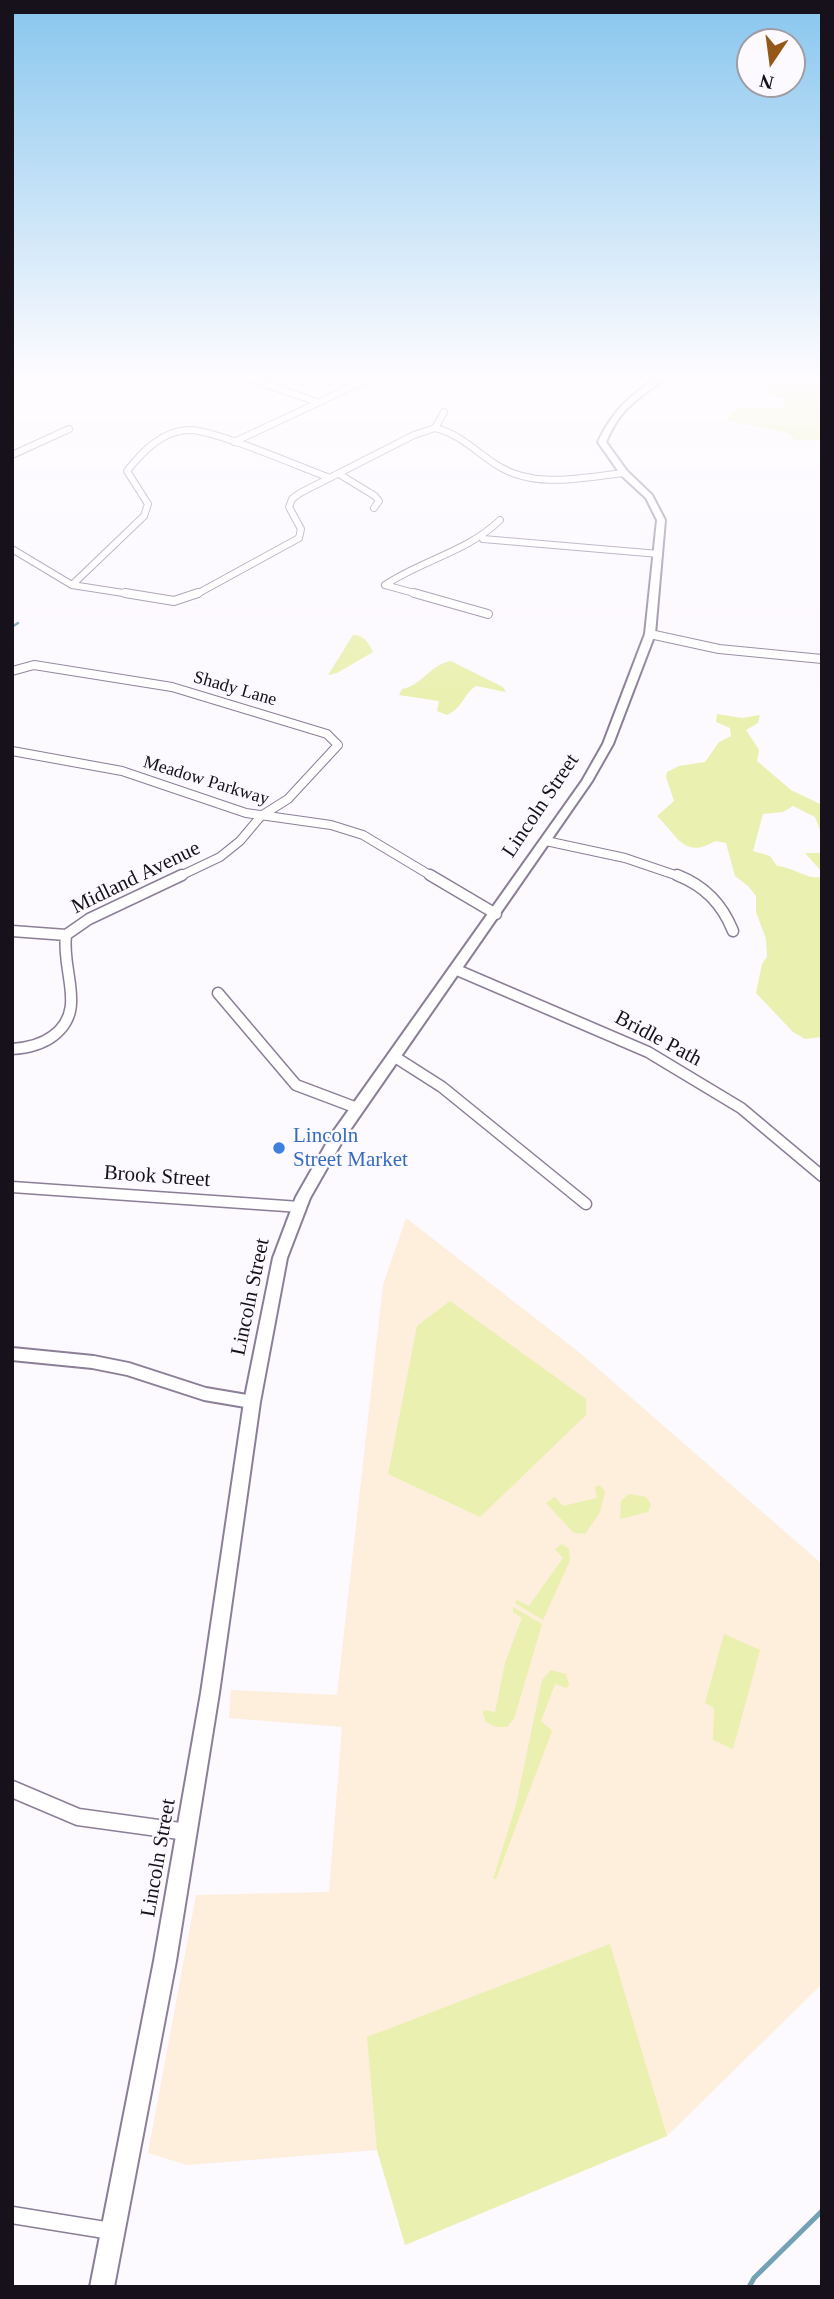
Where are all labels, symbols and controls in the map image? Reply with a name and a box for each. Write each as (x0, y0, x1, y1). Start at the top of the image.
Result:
north arrow (736, 28, 806, 98)
text: N (758, 70, 776, 94)
street label: Shady Lane (191, 667, 279, 711)
street label: Lincoln Street (497, 749, 585, 863)
street label: Meadow Parkway (140, 752, 272, 810)
street label: Midland Avenue (67, 836, 205, 920)
street label: Bridle Path (610, 1006, 706, 1072)
place label: Lincoln Street Market (293, 1123, 408, 1173)
marker: Lincoln Street Market (271, 1140, 287, 1156)
street label: Brook Street (103, 1161, 211, 1193)
street label: Lincoln Street (226, 1236, 276, 1358)
street label: Lincoln Street (136, 1797, 182, 1919)

